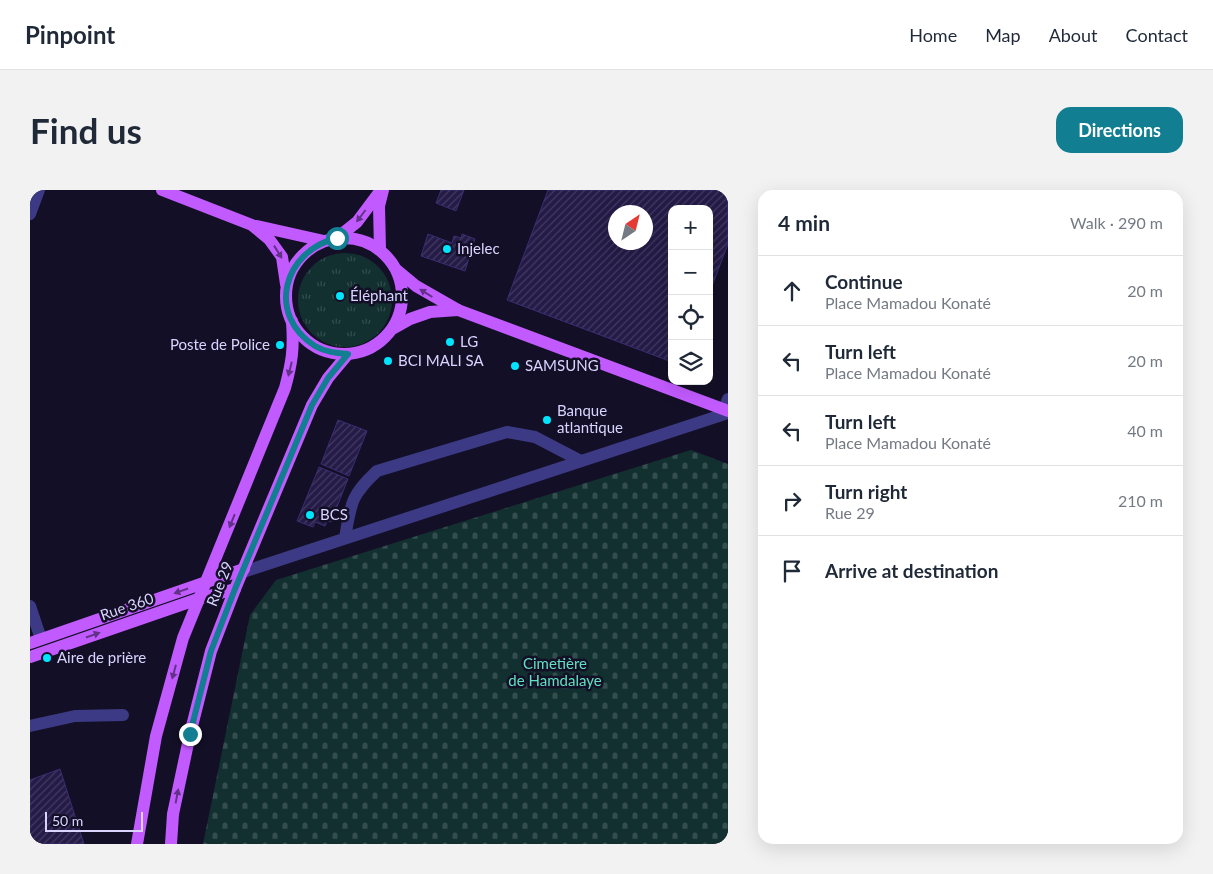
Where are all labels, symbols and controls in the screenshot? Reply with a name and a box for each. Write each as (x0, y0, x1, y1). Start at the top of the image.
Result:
text: Pinpoint (25, 20, 115, 49)
text: Home (909, 24, 957, 46)
text: Map (985, 24, 1021, 46)
text: About (1049, 24, 1098, 46)
text: Contact (1126, 24, 1188, 46)
button: Directions (1056, 107, 1183, 153)
text: Find us (30, 109, 142, 151)
north arrow (608, 205, 653, 250)
map controls (668, 205, 713, 385)
button: + (668, 205, 713, 250)
one-way arrow (356, 209, 366, 223)
text: 4 min (778, 210, 830, 235)
text: Walk · 290 m (1070, 213, 1163, 232)
route start (326, 227, 349, 250)
place label: Injelec (457, 239, 500, 257)
marker: Injelec (441, 243, 453, 255)
one-way arrow (273, 245, 283, 259)
button: − (668, 250, 713, 295)
text: Continue (825, 270, 903, 293)
icon: ahead (778, 277, 806, 305)
text: 20 m (1127, 281, 1163, 300)
place label: Éléphant (350, 286, 409, 304)
one-way arrow (419, 288, 432, 297)
marker: Éléphant (334, 290, 346, 302)
text: Place Mamadou Konaté (825, 293, 991, 312)
button: locate (668, 295, 713, 340)
place label: LG (460, 332, 478, 350)
place label: Poste de Police (170, 335, 270, 353)
marker: LG (444, 336, 456, 348)
marker: Poste de Police (274, 339, 286, 351)
button: layers (668, 340, 713, 385)
text: Turn left (825, 340, 896, 363)
icon: left (778, 347, 806, 375)
place label: BCI MALI SA (398, 351, 485, 369)
text: 20 m (1127, 351, 1163, 370)
marker: BCI MALI SA (382, 355, 394, 367)
place label: SAMSUNG (525, 356, 599, 374)
marker: SAMSUNG (509, 360, 521, 372)
one-way arrow (286, 362, 294, 377)
text: Place Mamadou Konaté (825, 363, 991, 382)
place label: Banque atlantique (557, 401, 623, 436)
text: Turn left (825, 410, 896, 433)
marker: Banque atlantique (541, 414, 553, 426)
icon: left (778, 417, 806, 445)
text: 40 m (1127, 421, 1163, 440)
text: Place Mamadou Konaté (825, 433, 991, 452)
text: Turn right (825, 480, 907, 503)
icon: right (778, 487, 806, 515)
text: 210 m (1118, 491, 1163, 510)
text: Rue 29 (825, 503, 875, 522)
place label: BCS (320, 505, 348, 523)
marker: BCS (304, 509, 316, 521)
one-way arrow (227, 514, 235, 528)
icon: arrive (778, 557, 806, 585)
street label: Rue 29 (202, 559, 236, 609)
text: Arrive at destination (825, 559, 998, 582)
street label: Rue 360 (98, 588, 156, 624)
one-way arrow (174, 588, 189, 595)
one-way arrow (85, 631, 100, 639)
place label: Aire de prière (57, 648, 146, 666)
marker: Aire de prière (41, 652, 53, 664)
park label: Cimetière de Hamdalaye (508, 654, 602, 689)
one-way arrow (169, 665, 177, 680)
route end (179, 723, 202, 746)
one-way arrow (174, 787, 182, 803)
scale bar (45, 809, 142, 832)
text: 50 m (52, 812, 83, 829)

